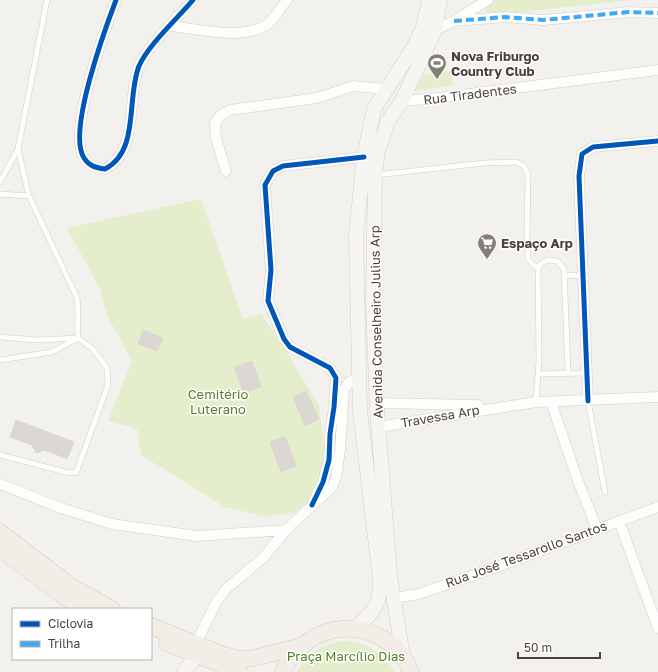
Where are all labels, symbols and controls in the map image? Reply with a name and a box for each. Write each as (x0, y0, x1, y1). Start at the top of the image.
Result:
place label: Nova Friburgo Country Club (451, 48, 540, 79)
sports icon: Nova Friburgo Country Club (426, 52, 448, 80)
street label: Rua Tiradentes (422, 80, 518, 108)
street label: Avenida Conselheiro Julius Arp (366, 225, 386, 419)
supermarket icon: Espaço Arp (476, 232, 498, 260)
place label: Espaço Arp (501, 235, 573, 251)
park label: Cemitério Luterano (188, 386, 248, 417)
street label: Travessa Arp (399, 401, 481, 431)
street label: Rua José Tessarollo Santos (443, 517, 609, 591)
legend (12, 608, 152, 660)
text: Ciclovia (48, 616, 93, 631)
scale bar (518, 634, 600, 660)
text: Trilha (48, 636, 80, 651)
text: 50 m (524, 640, 552, 655)
park label: Praça Marcílio Dias (287, 648, 405, 664)

